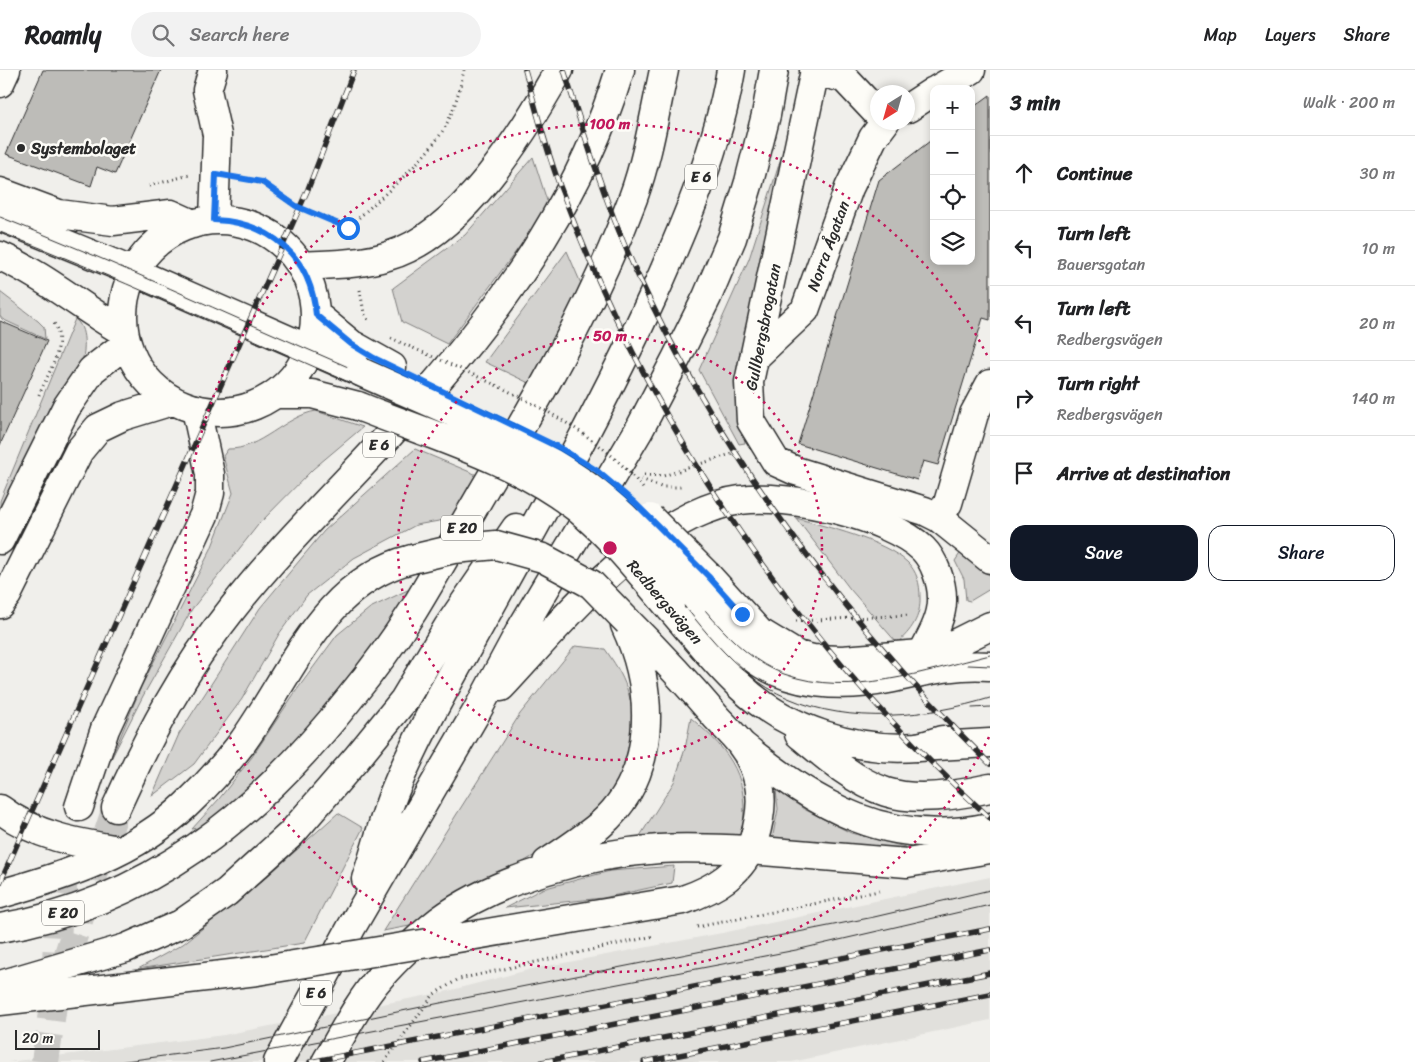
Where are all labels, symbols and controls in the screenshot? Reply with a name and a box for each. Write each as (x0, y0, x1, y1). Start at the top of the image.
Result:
search box (131, 12, 481, 57)
text: Roamly (25, 14, 101, 56)
text: Search here (189, 18, 289, 51)
text: Map (1204, 19, 1237, 51)
text: Layers (1265, 19, 1316, 51)
text: Share (1344, 19, 1390, 51)
icon: search (149, 21, 177, 49)
text: 3 min (1010, 84, 1060, 122)
north arrow (870, 85, 915, 130)
map controls (930, 85, 975, 265)
button: + (930, 85, 975, 130)
text: Walk · 200 m (1303, 88, 1395, 117)
text: 100 m (590, 111, 631, 137)
button: − (930, 130, 975, 175)
place label: Systembolaget (30, 134, 136, 163)
marker: Systembolaget (15, 142, 27, 154)
text: Continue (1057, 157, 1133, 190)
icon: ahead (1010, 159, 1038, 187)
text: 30 m (1360, 159, 1395, 188)
road number: E 6 (685, 164, 717, 190)
button: locate (930, 175, 975, 220)
street label: Norra Ågatan (798, 196, 858, 295)
route start (337, 217, 360, 240)
text: Turn left (1057, 217, 1130, 250)
button: layers (930, 220, 975, 265)
icon: left (1010, 234, 1038, 262)
text: 10 m (1362, 234, 1395, 263)
text: Bauersgatan (1057, 250, 1145, 279)
street label: Gullbergsbrogatan (736, 261, 790, 393)
text: Turn left (1057, 292, 1130, 325)
icon: left (1010, 309, 1038, 337)
text: 20 m (1359, 309, 1395, 338)
text: 50 m (593, 323, 628, 349)
text: Redbergsvägen (1057, 325, 1163, 354)
text: Turn right (1057, 367, 1139, 400)
icon: right (1010, 384, 1038, 412)
text: 140 m (1352, 384, 1395, 413)
text: Redbergsvägen (1057, 400, 1163, 429)
road number: E 6 (363, 432, 395, 458)
text: Arrive at destination (1057, 457, 1230, 490)
icon: arrive (1010, 459, 1038, 487)
road number: E 20 (441, 516, 483, 540)
button: Save (1010, 525, 1198, 581)
button: Share (1208, 525, 1395, 581)
centre of rings (601, 539, 619, 557)
street label: Redbergsvägen (619, 553, 711, 652)
route end (731, 603, 754, 626)
road number: E 20 (42, 900, 84, 926)
road number: E 6 (300, 980, 332, 1006)
text: 20 m (22, 1026, 53, 1051)
scale bar (15, 1027, 100, 1050)

